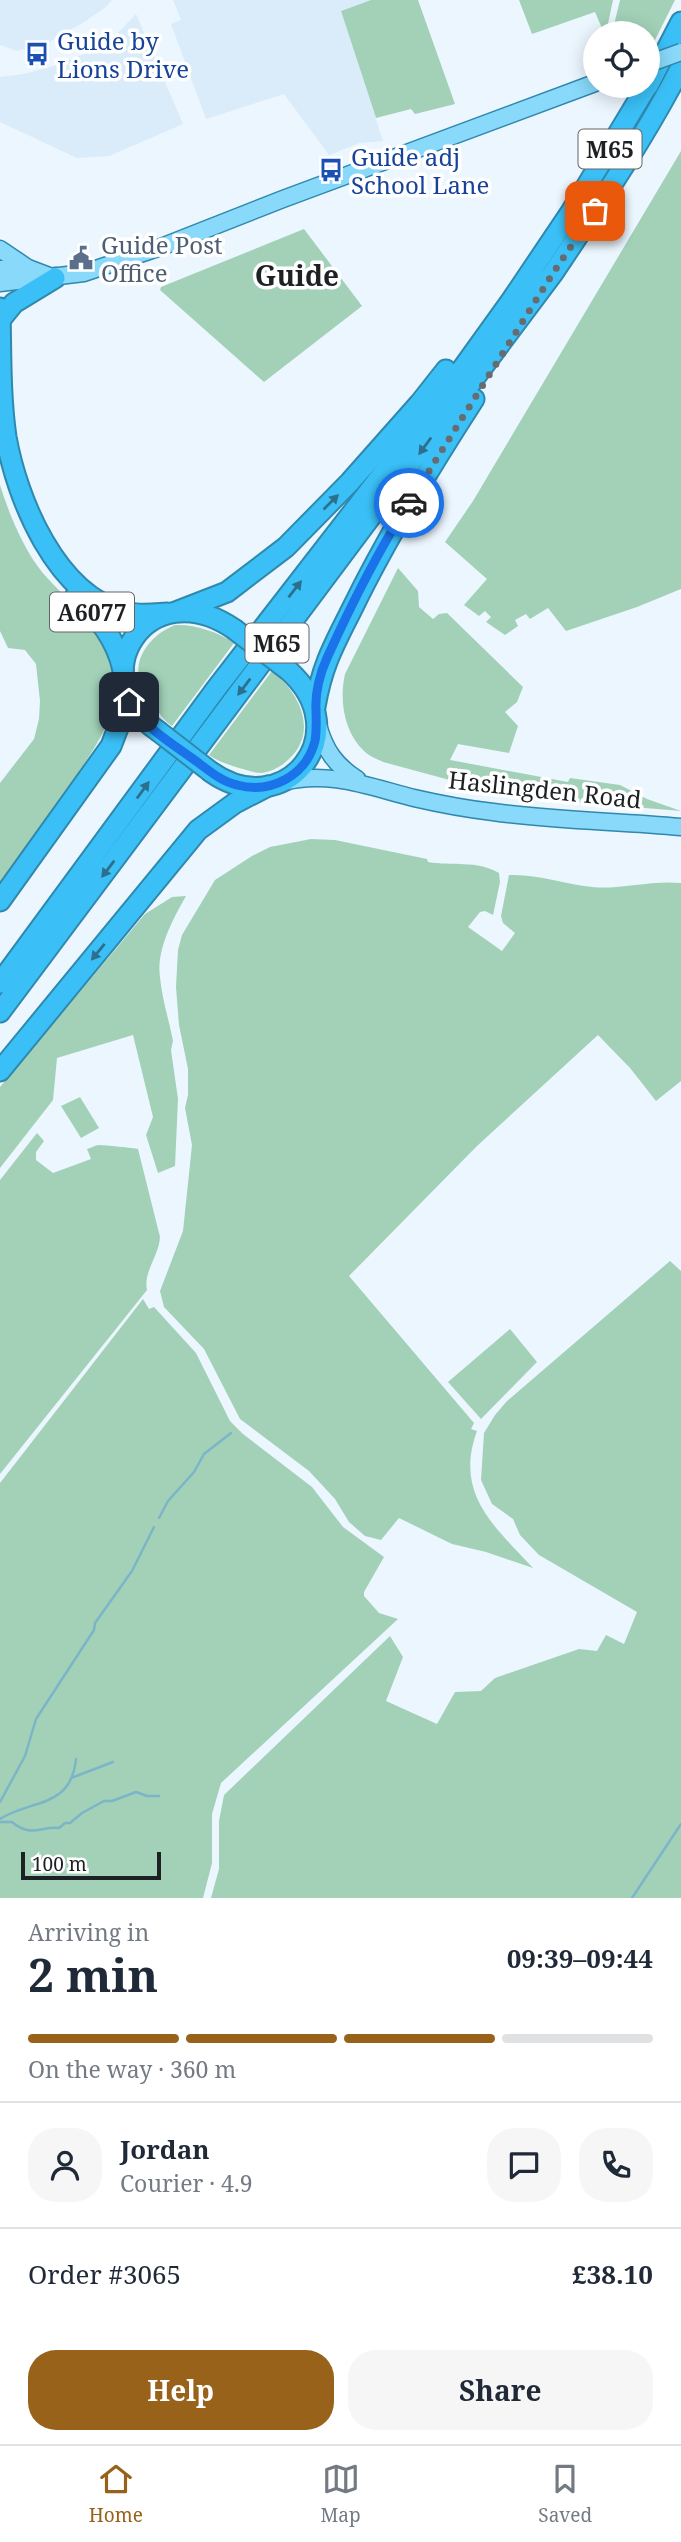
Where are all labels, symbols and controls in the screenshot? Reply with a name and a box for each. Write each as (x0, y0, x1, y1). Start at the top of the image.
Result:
map controls (583, 21, 660, 98)
button: locate (583, 21, 660, 98)
place label: Guide by Lions Drive (57, 24, 189, 85)
bus stop icon: Guide by Lions Drive (23, 40, 51, 68)
road number: M65 (578, 130, 642, 168)
place label: Guide adj School Lane (351, 140, 489, 201)
bus stop icon: Guide adj School Lane (317, 156, 345, 184)
pin (565, 181, 625, 241)
icon: bag (576, 192, 614, 230)
place label: Guide Post Office (101, 228, 223, 289)
public building icon: Guide Post Office (67, 244, 95, 272)
district label: Guide (255, 256, 339, 294)
one-way arrow (418, 437, 432, 455)
courier (374, 468, 444, 538)
icon: car (390, 484, 428, 522)
one-way arrow (322, 493, 339, 510)
one-way arrow (287, 580, 301, 598)
road number: A6077 (50, 592, 134, 632)
road number: M65 (246, 624, 308, 663)
pin (99, 672, 159, 732)
one-way arrow (237, 677, 251, 696)
icon: home (110, 683, 148, 721)
street label: Haslingden Road (447, 762, 643, 816)
one-way arrow (135, 781, 149, 799)
one-way arrow (100, 859, 115, 877)
one-way arrow (91, 942, 106, 960)
scale bar (21, 1849, 161, 1881)
text: 100 m (32, 1851, 87, 1877)
text: Arriving in (28, 1916, 149, 1948)
text: 09:39–09:44 (507, 1940, 653, 1976)
text: 2 min (28, 1943, 158, 2005)
text: On the way · 360 m (28, 2053, 236, 2085)
button: person (28, 2128, 102, 2202)
button: chat (487, 2128, 561, 2202)
button: phone (579, 2128, 653, 2202)
text: Jordan (120, 2131, 210, 2167)
text: Courier · 4.9 (120, 2167, 253, 2199)
text: Order #3065 (28, 2256, 181, 2292)
text: £38.10 (572, 2256, 653, 2292)
button: Help (28, 2350, 334, 2430)
button: Share (348, 2350, 653, 2430)
tab: Home (89, 2460, 143, 2528)
tab: Map (321, 2460, 361, 2528)
tab: Saved (538, 2460, 592, 2528)

